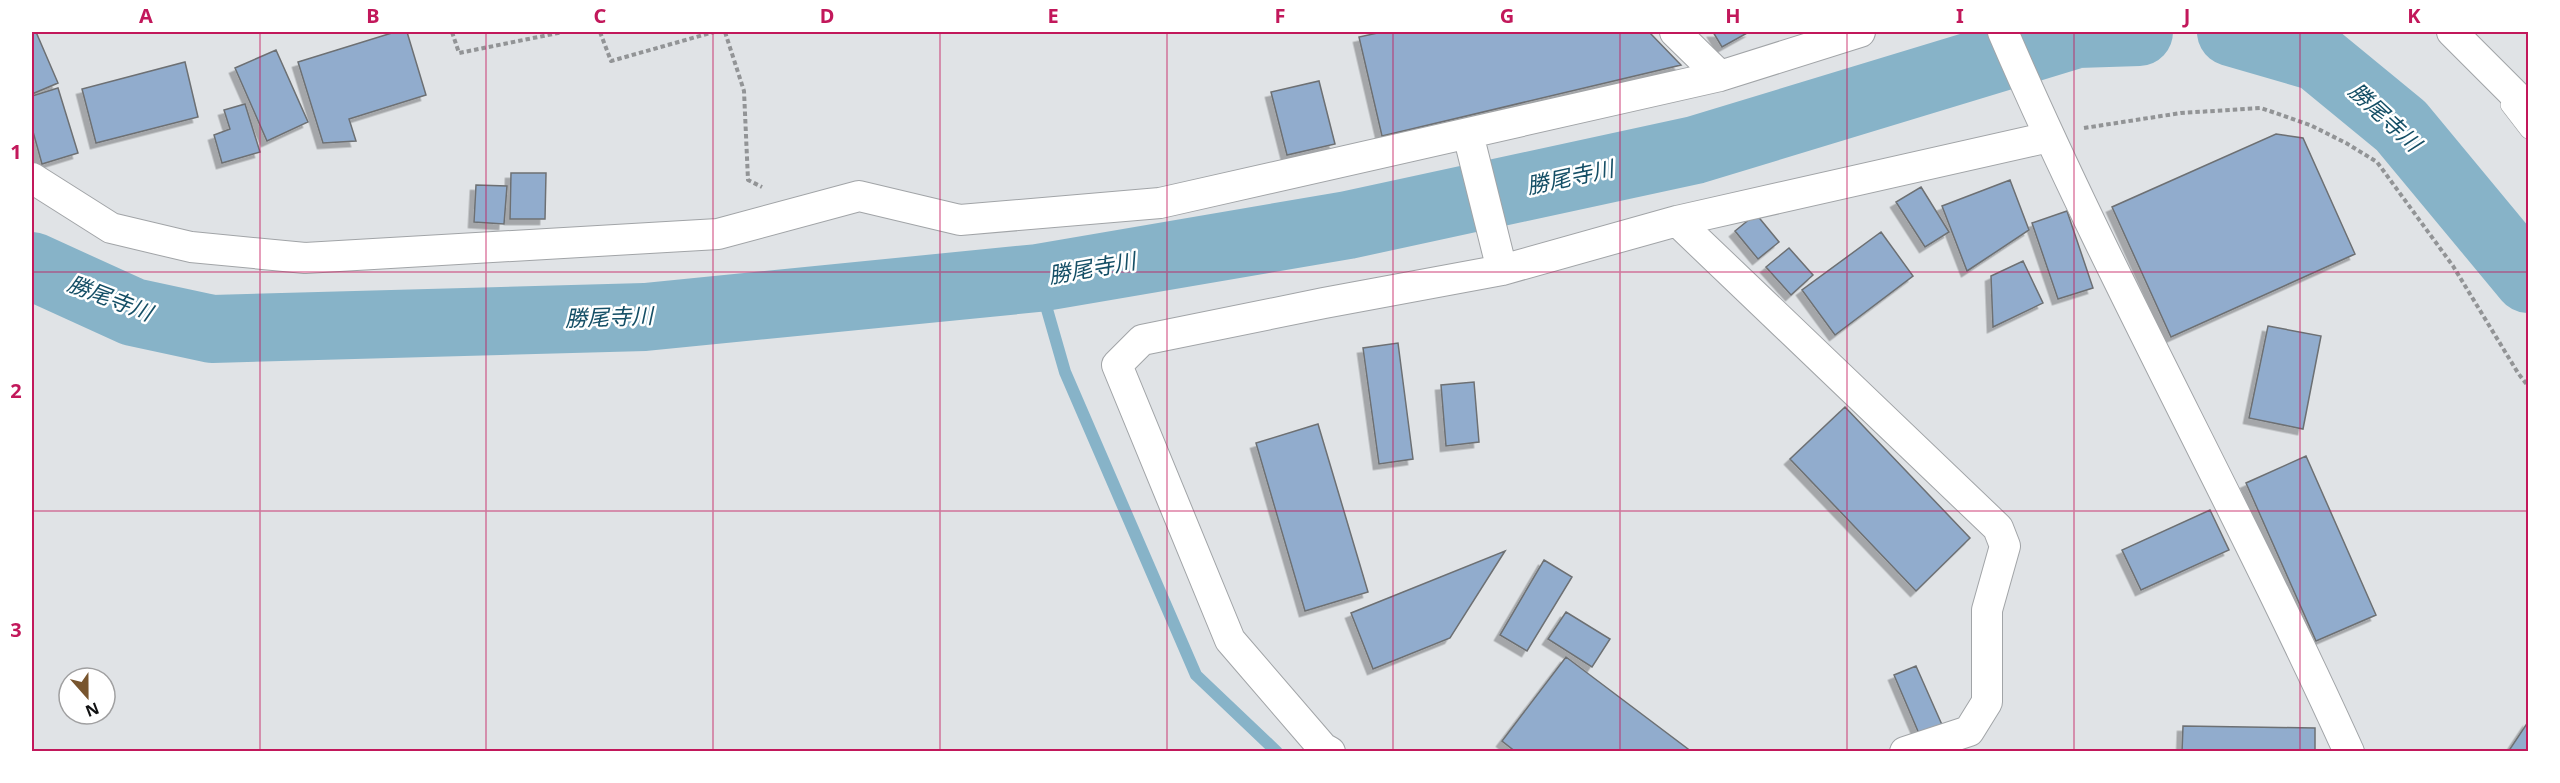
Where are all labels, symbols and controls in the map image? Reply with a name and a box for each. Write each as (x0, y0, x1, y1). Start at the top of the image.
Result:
text: A (139, 2, 153, 29)
text: B (366, 2, 380, 29)
text: C (594, 2, 607, 29)
text: D (820, 2, 834, 29)
text: E (1047, 2, 1059, 29)
text: F (1275, 2, 1285, 29)
text: G (1500, 2, 1514, 29)
text: H (1725, 2, 1741, 29)
text: I (1956, 2, 1964, 29)
text: J (2182, 2, 2190, 29)
text: K (2407, 2, 2421, 29)
water label: 勝尾寺川 (2343, 75, 2430, 159)
text: 1 (10, 138, 22, 165)
water label: 勝尾寺川 (1524, 152, 1618, 200)
water label: 勝尾寺川 (1046, 244, 1140, 289)
water label: 勝尾寺川 (64, 267, 159, 328)
water label: 勝尾寺川 (564, 299, 655, 333)
text: 2 (10, 377, 22, 404)
text: 3 (10, 616, 22, 643)
north arrow (57, 666, 117, 726)
text: N (82, 697, 102, 723)

